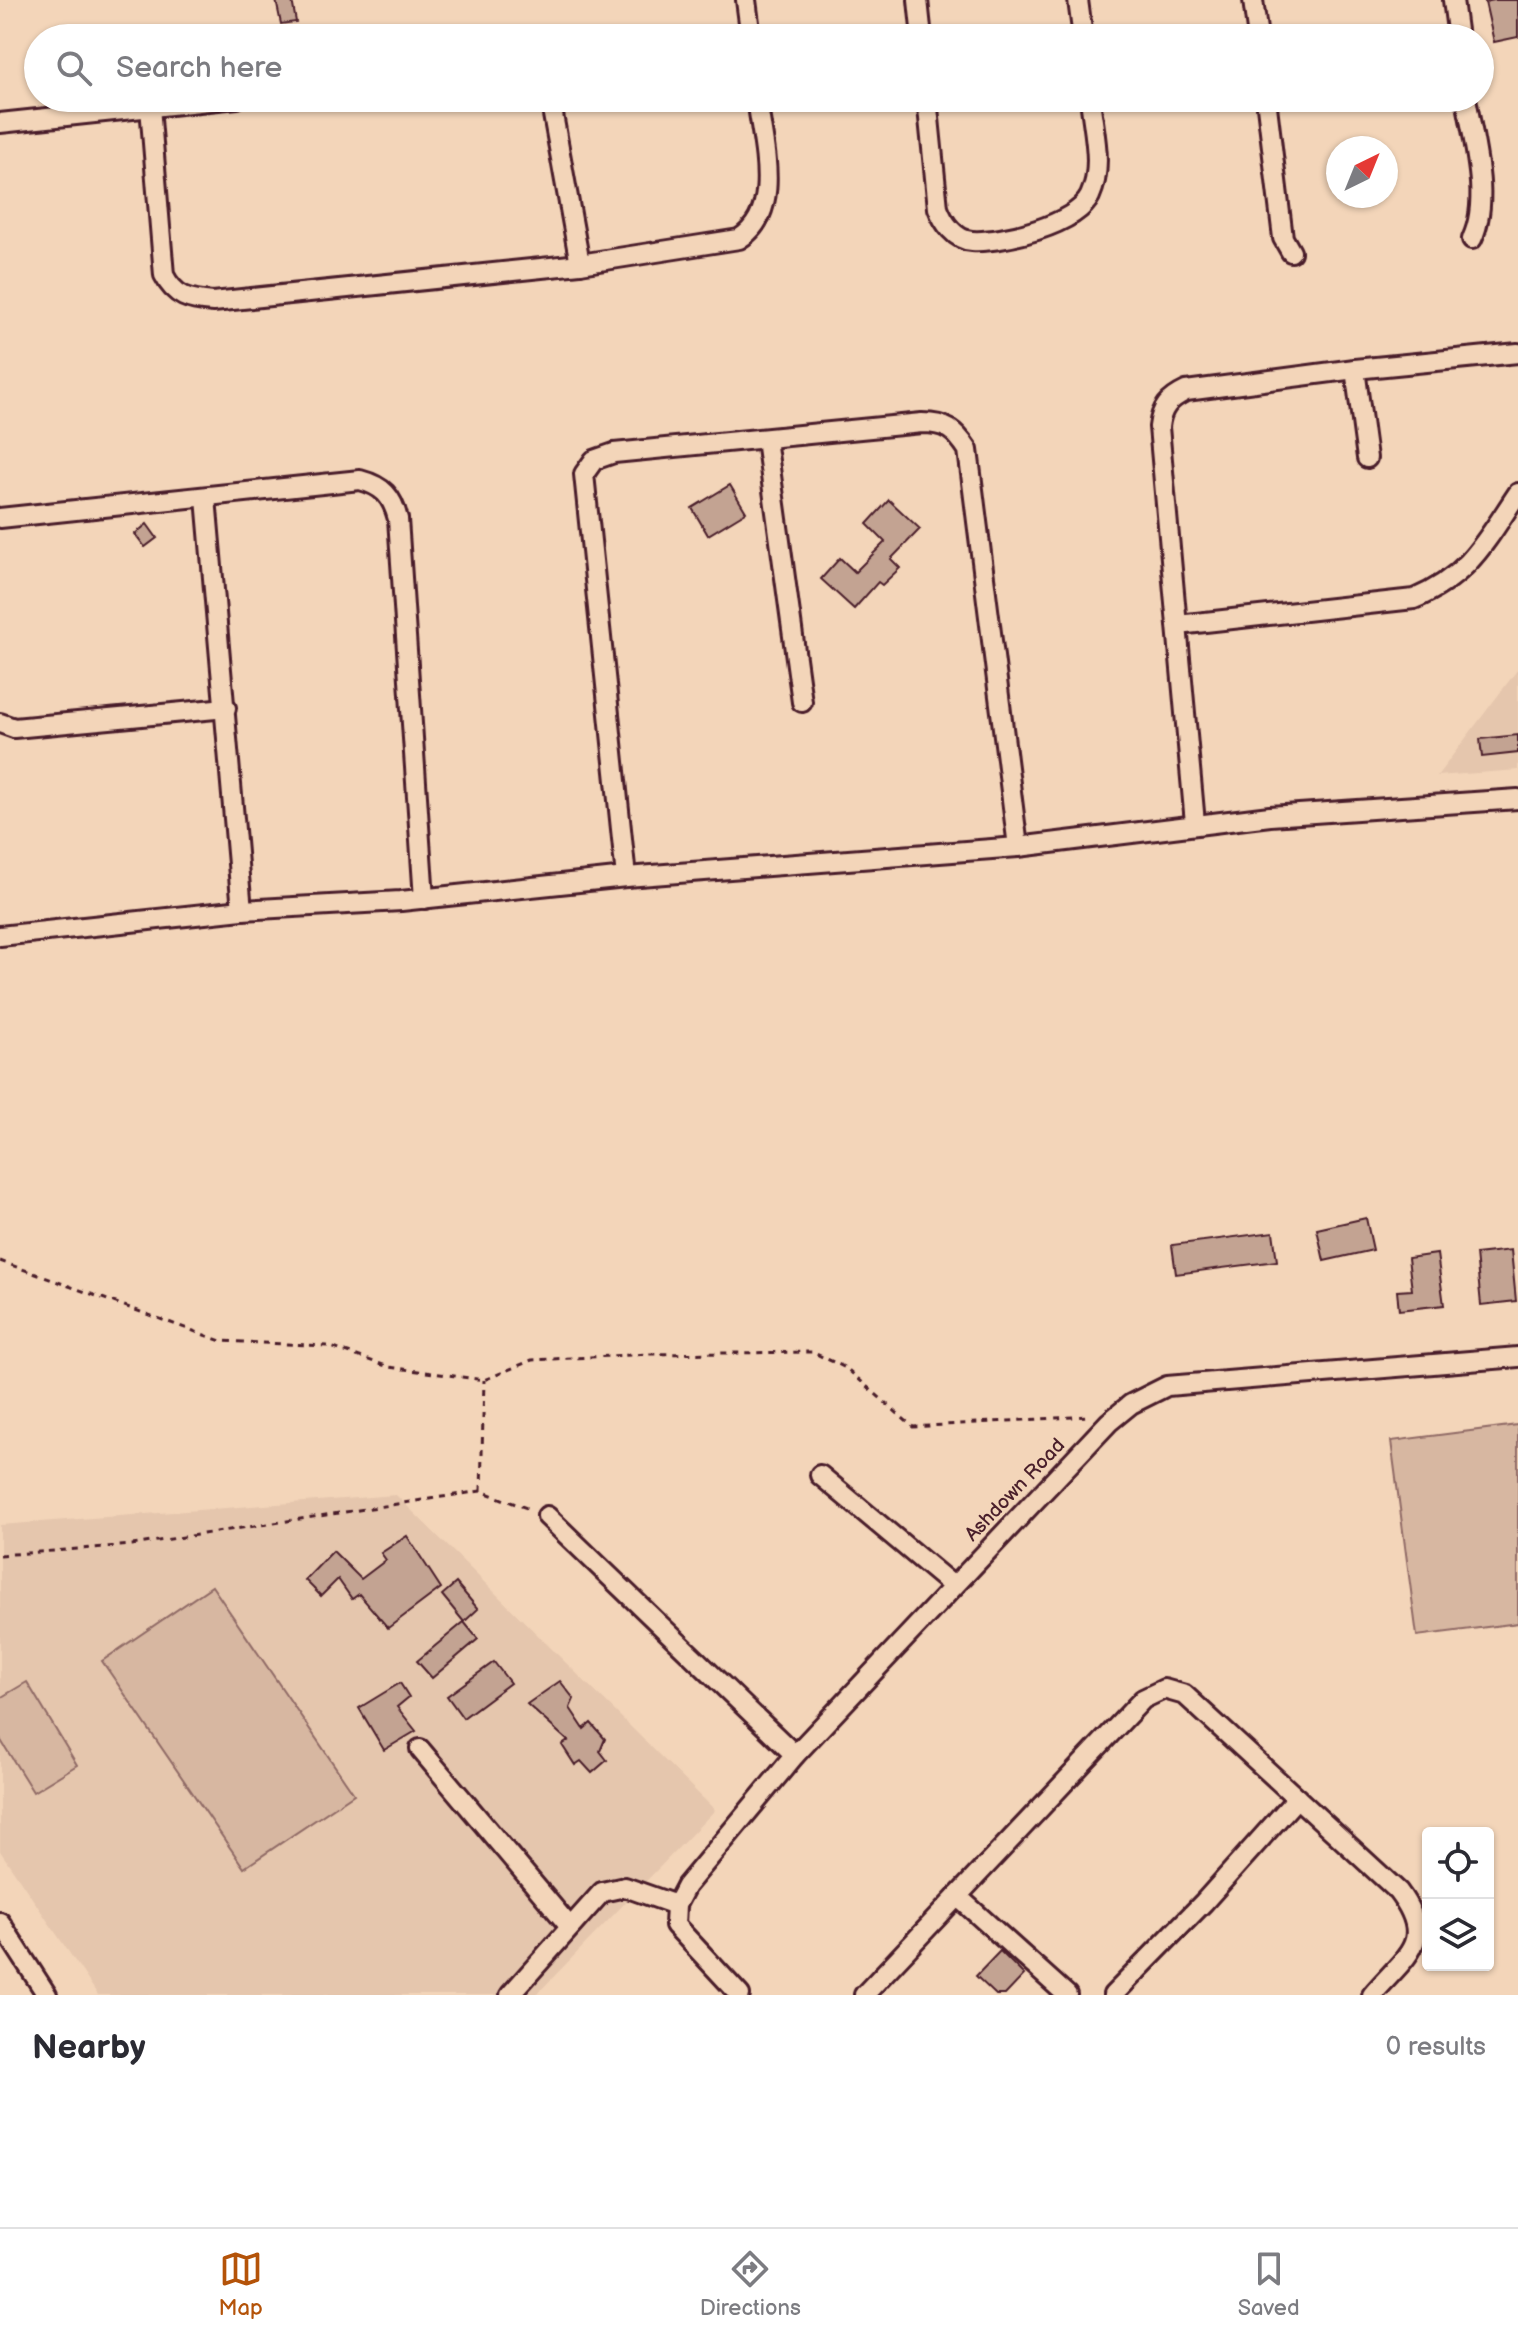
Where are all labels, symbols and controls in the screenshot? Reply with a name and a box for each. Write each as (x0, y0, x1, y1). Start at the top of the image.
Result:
search box (24, 24, 1494, 112)
icon: search (52, 46, 96, 90)
text: Search here (116, 50, 282, 86)
north arrow (1326, 136, 1398, 208)
street label: Ashdown Road (960, 1434, 1070, 1546)
map controls (1422, 1827, 1494, 1971)
button: locate (1422, 1827, 1494, 1899)
button: layers (1422, 1899, 1494, 1971)
text: Nearby (32, 2027, 146, 2068)
text: 0 results (1386, 2032, 1486, 2063)
tab: Map (218, 2247, 263, 2322)
tab: Directions (700, 2247, 801, 2322)
tab: Saved (1238, 2247, 1300, 2322)

